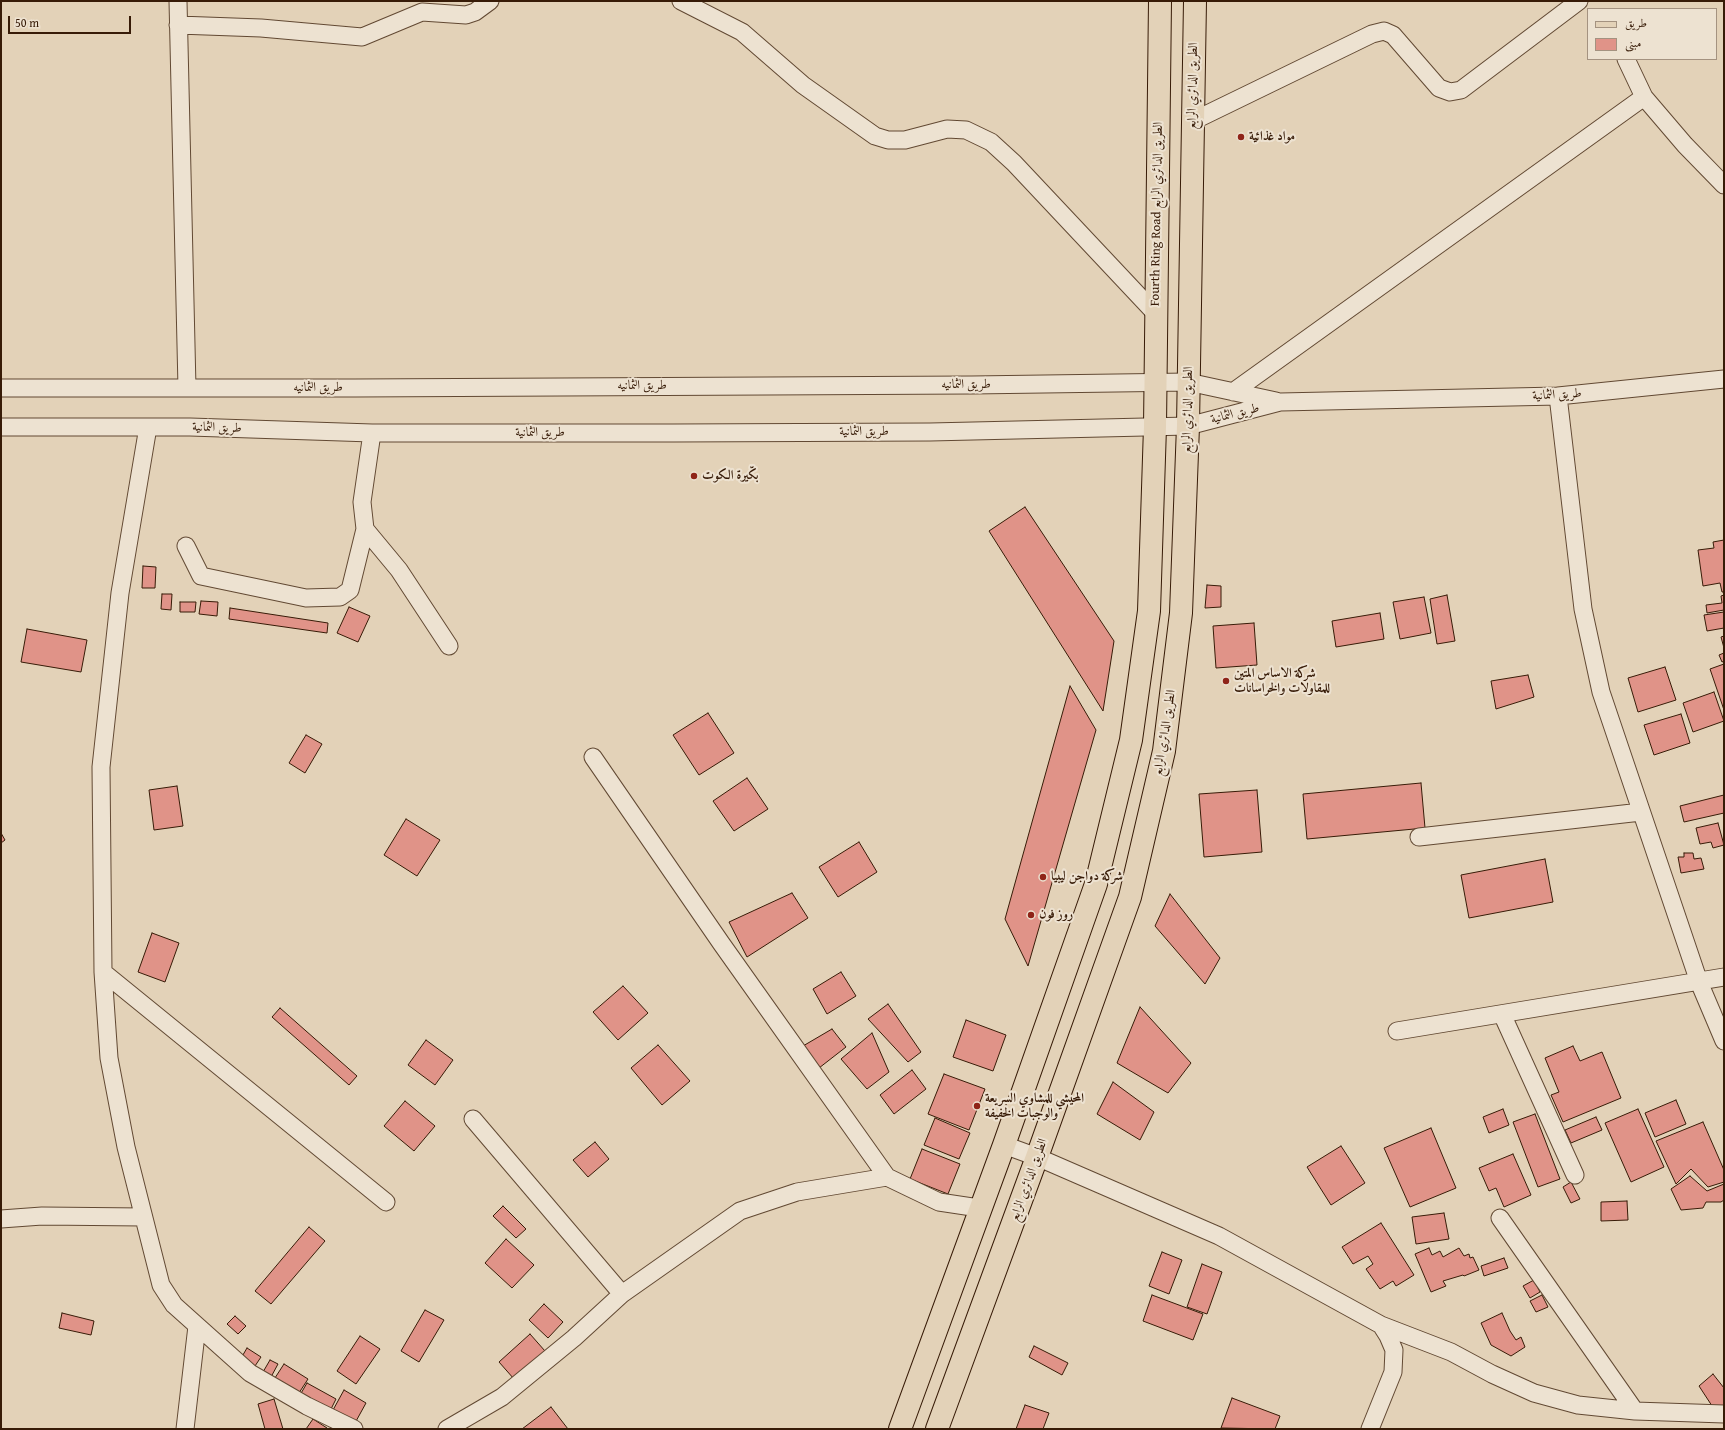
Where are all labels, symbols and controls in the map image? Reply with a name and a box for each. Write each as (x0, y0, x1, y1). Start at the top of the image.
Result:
scale bar (10, 8, 133, 34)
legend (1587, 8, 1717, 60)
text: 50 m (15, 14, 39, 31)
text: طريق (1625, 14, 1647, 31)
text: مبنى (1625, 34, 1641, 51)
street label: الطريق الدائري الرابع (1184, 42, 1202, 130)
street label: Fourth Ring Road الطريق الدائري الرابع (1148, 122, 1166, 306)
place label: مواد غذائية (1249, 129, 1295, 145)
marker: مواد غذائية (1236, 132, 1246, 142)
street label: الطريق الدائري الرابع (1179, 366, 1197, 454)
street label: طريق الثمانيه (941, 377, 991, 393)
street label: طريق الثمانيه (617, 378, 667, 394)
street label: طريق الثمانيه (293, 380, 343, 396)
street label: طريق الثمانية (1532, 386, 1582, 404)
street label: طريق الثمانية (1209, 400, 1261, 428)
street label: طريق الثمانية (192, 419, 242, 437)
street label: طريق الثمانية (839, 424, 889, 440)
street label: طريق الثمانية (515, 425, 565, 441)
place label: بكّيرة الكوت (702, 468, 759, 484)
marker: بكّيرة الكوت (689, 471, 699, 481)
place label: شركة الاساس المتين للمقاولات والخراسانات (1234, 666, 1330, 697)
marker: شركة الاساس المتين للمقاولات والخراسانات (1221, 676, 1231, 686)
street label: الطريق الدائري الرابع (1150, 689, 1180, 777)
place label: شركة دواجن ليبيا (1051, 869, 1123, 885)
marker: شركة دواجن ليبيا (1038, 872, 1048, 882)
place label: روز فون (1039, 907, 1073, 923)
marker: روز فون (1026, 910, 1036, 920)
place label: المحيشي للمشاوي السريعة والوجبات الخفيفة (985, 1091, 1084, 1122)
marker: المحيشي للمشاوي السريعة والوجبات الخفيفة (972, 1101, 982, 1111)
street label: الطريق الدائري الرابع (1007, 1136, 1051, 1224)

